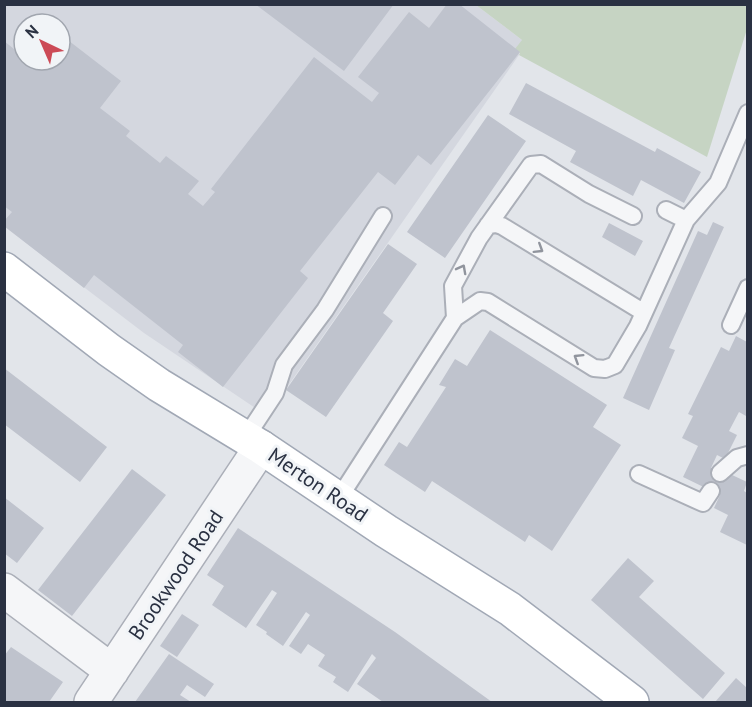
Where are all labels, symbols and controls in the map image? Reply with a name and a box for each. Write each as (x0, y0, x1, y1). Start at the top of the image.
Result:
north arrow (12, 12, 72, 72)
text: N (21, 20, 42, 42)
one-way arrow (533, 242, 544, 253)
one-way arrow (455, 265, 466, 275)
one-way arrow (574, 354, 585, 365)
street label: Merton Road (263, 441, 373, 528)
street label: Brookwood Road (122, 505, 229, 645)

